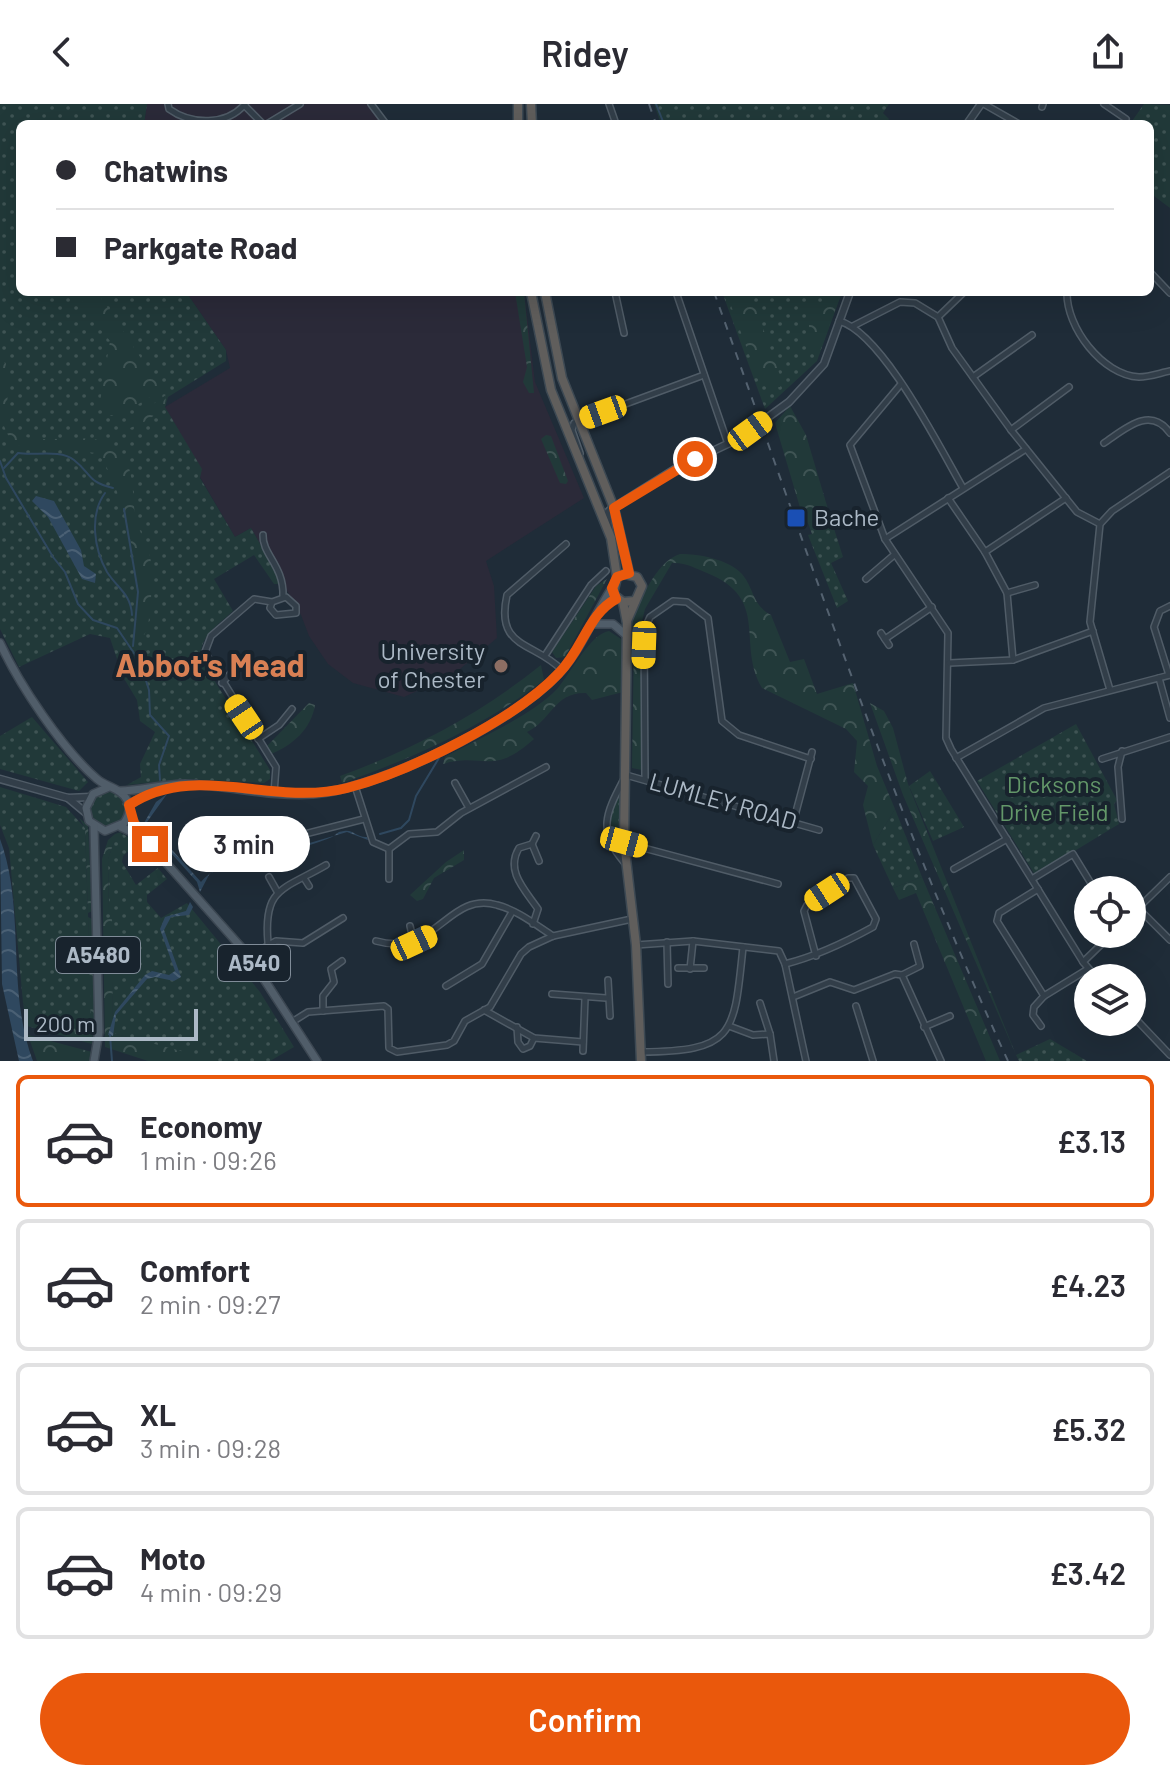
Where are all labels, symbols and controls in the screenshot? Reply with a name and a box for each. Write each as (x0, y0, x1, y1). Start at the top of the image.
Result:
icon: back (40, 30, 84, 74)
icon: share (1086, 30, 1130, 74)
text: Ridey (541, 31, 629, 74)
text: Chatwins (104, 152, 228, 188)
text: Parkgate Road (104, 229, 298, 265)
car (576, 393, 630, 431)
car (724, 407, 776, 455)
route start (677, 441, 713, 477)
place label: Bache (814, 502, 879, 531)
marker: Bache (785, 507, 807, 529)
car (631, 621, 657, 669)
place label: University of Chester (377, 636, 485, 693)
district label: Abbot's Mead (115, 645, 305, 683)
marker: University of Chester (492, 657, 510, 675)
car (221, 690, 267, 744)
street label: LUMLEY ROAD (646, 766, 800, 835)
park label: Dicksons Drive Field (999, 769, 1109, 826)
callout: 3 min (178, 816, 310, 872)
car (598, 824, 650, 860)
route end (132, 826, 168, 862)
text: 3 min (213, 828, 275, 859)
car (800, 869, 854, 915)
map controls (1074, 876, 1146, 1036)
button: locate (1074, 876, 1146, 948)
car (387, 922, 441, 964)
road number: A5480 (56, 937, 140, 973)
road number: A540 (218, 945, 290, 981)
button: layers (1074, 964, 1146, 1036)
scale bar (24, 1005, 198, 1041)
text: 200 m (36, 1010, 95, 1036)
icon: car (44, 1105, 116, 1177)
text: Economy (140, 1108, 263, 1144)
text: £3.13 (1057, 1123, 1126, 1159)
text: 1 min · 09:26 (140, 1144, 277, 1175)
icon: car (44, 1249, 116, 1321)
text: Comfort (140, 1252, 250, 1288)
text: £4.23 (1050, 1267, 1126, 1303)
text: 2 min · 09:27 (140, 1288, 280, 1319)
icon: car (44, 1393, 116, 1465)
text: XL (140, 1396, 176, 1432)
text: £5.32 (1051, 1411, 1126, 1447)
text: 3 min · 09:28 (140, 1432, 281, 1463)
icon: car (44, 1537, 116, 1609)
text: Moto (140, 1540, 206, 1576)
text: £3.42 (1050, 1555, 1126, 1591)
text: 4 min · 09:29 (140, 1576, 282, 1607)
button: Confirm (40, 1673, 1130, 1765)

